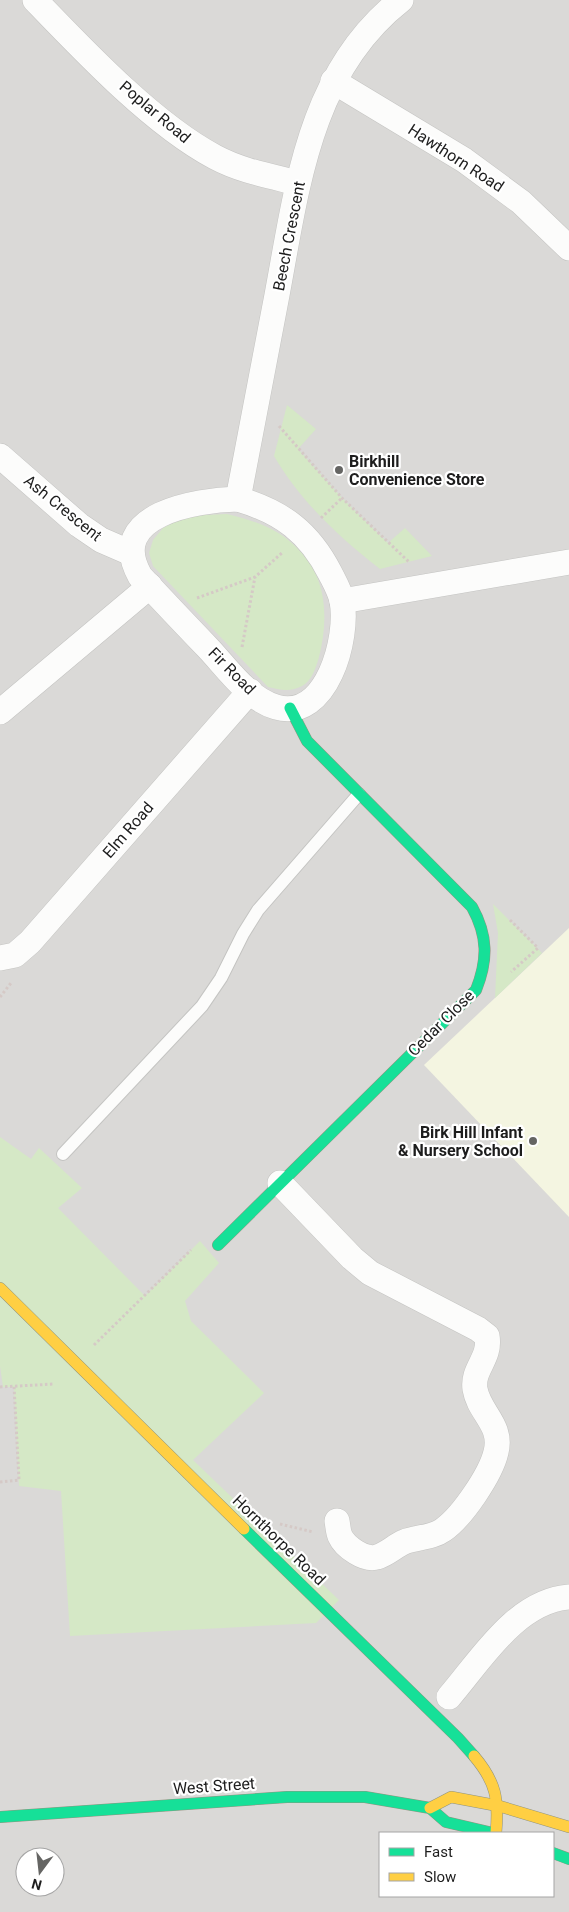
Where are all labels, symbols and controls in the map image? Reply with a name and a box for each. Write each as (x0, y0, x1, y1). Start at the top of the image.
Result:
street label: Poplar Road (116, 77, 194, 147)
street label: Hawthorn Road (405, 120, 507, 196)
street label: Beech Crescent (269, 179, 309, 293)
place label: Birkhill Convenience Store (349, 452, 485, 489)
marker: Birkhill Convenience Store (333, 464, 345, 476)
street label: Ash Crescent (20, 471, 106, 545)
street label: Fir Road (204, 643, 260, 699)
street label: Elm Road (99, 798, 157, 862)
street label: Cedar Close (404, 986, 478, 1060)
place label: Birk Hill Infant & Nursery School (398, 1123, 524, 1160)
marker: Birk Hill Infant & Nursery School (527, 1135, 539, 1147)
street label: Hornthorpe Road (229, 1491, 329, 1589)
street label: West Street (172, 1774, 256, 1798)
legend (379, 1832, 554, 1897)
text: Fast (424, 1843, 453, 1861)
north arrow (15, 1847, 65, 1897)
text: Slow (424, 1868, 456, 1886)
text: N (30, 1876, 43, 1894)

